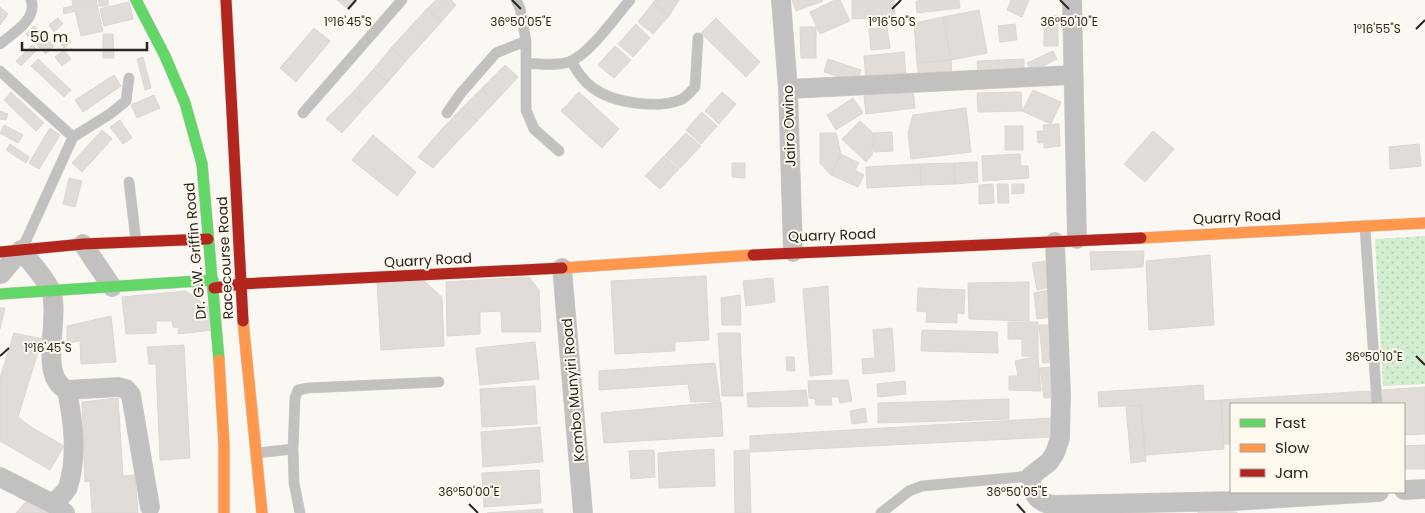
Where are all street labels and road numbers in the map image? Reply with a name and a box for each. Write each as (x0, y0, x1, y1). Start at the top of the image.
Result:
street label: Jairo Owino (778, 85, 800, 167)
street label: Dr. G.W. Griffin Road (179, 182, 211, 320)
street label: Racecourse Road (212, 196, 238, 320)
street label: Quarry Road (1193, 205, 1281, 229)
street label: Quarry Road (788, 223, 876, 247)
street label: Quarry Road (384, 248, 472, 272)
street label: Kombo Munyiri Road (557, 317, 589, 463)

